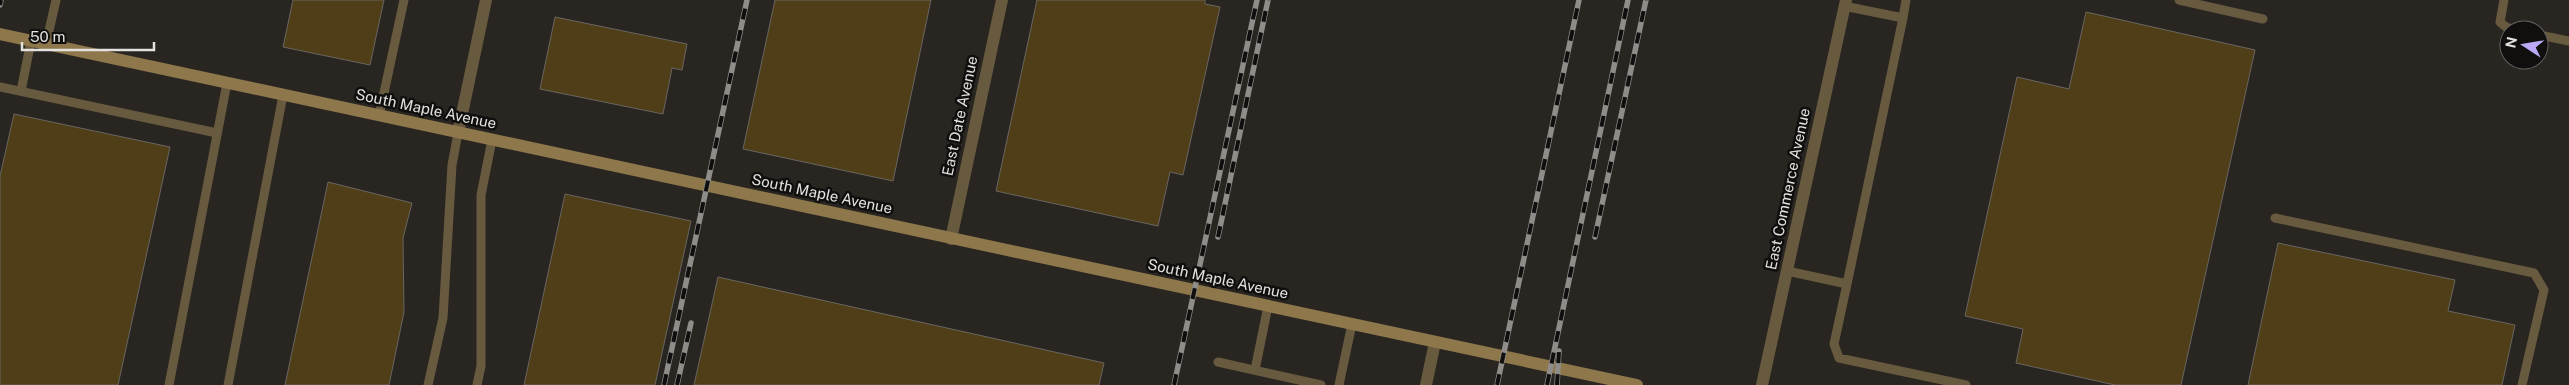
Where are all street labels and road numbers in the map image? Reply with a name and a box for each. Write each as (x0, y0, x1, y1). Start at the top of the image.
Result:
street label: East Date Avenue (939, 55, 980, 177)
street label: South Maple Avenue (354, 85, 498, 132)
street label: East Commerce Avenue (1762, 106, 1813, 271)
street label: South Maple Avenue (750, 170, 894, 217)
street label: South Maple Avenue (1146, 255, 1290, 302)

